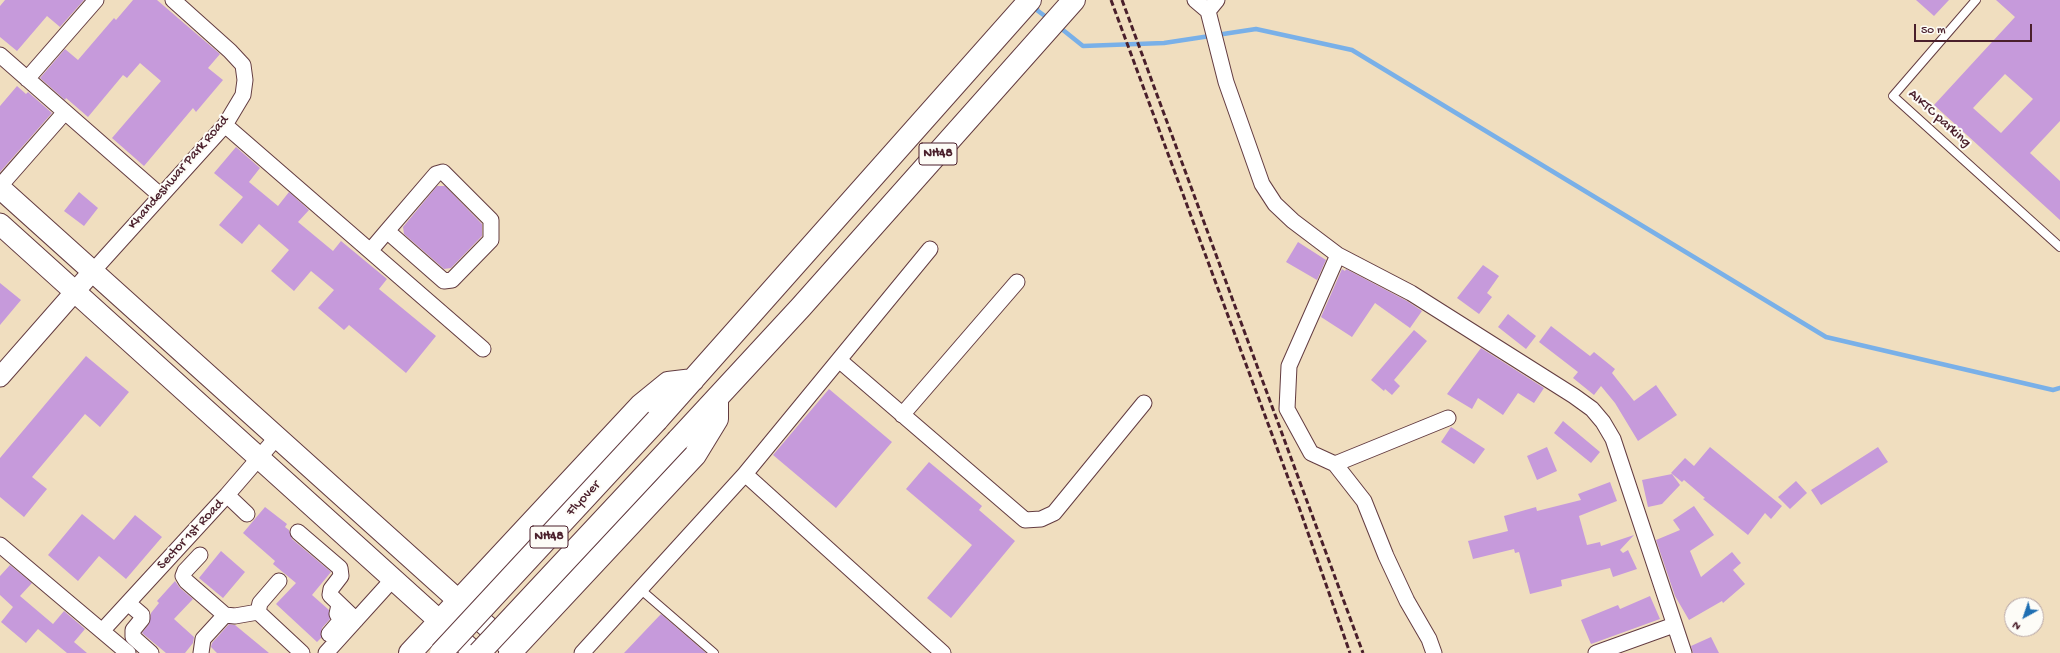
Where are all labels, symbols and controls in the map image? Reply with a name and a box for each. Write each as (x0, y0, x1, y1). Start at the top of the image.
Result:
scale bar (1916, 16, 2034, 42)
text: 50 m (1921, 24, 1946, 38)
street label: AIKTC parking (1904, 86, 1974, 152)
street label: Khandeshwar Park Road (125, 113, 233, 233)
road number: NH48 (919, 143, 957, 165)
street label: Flyover (563, 478, 605, 520)
street label: Sector 1st Road (154, 496, 228, 574)
road number: NH48 (530, 526, 568, 548)
north arrow (2004, 597, 2044, 637)
text: N (2010, 619, 2024, 632)

